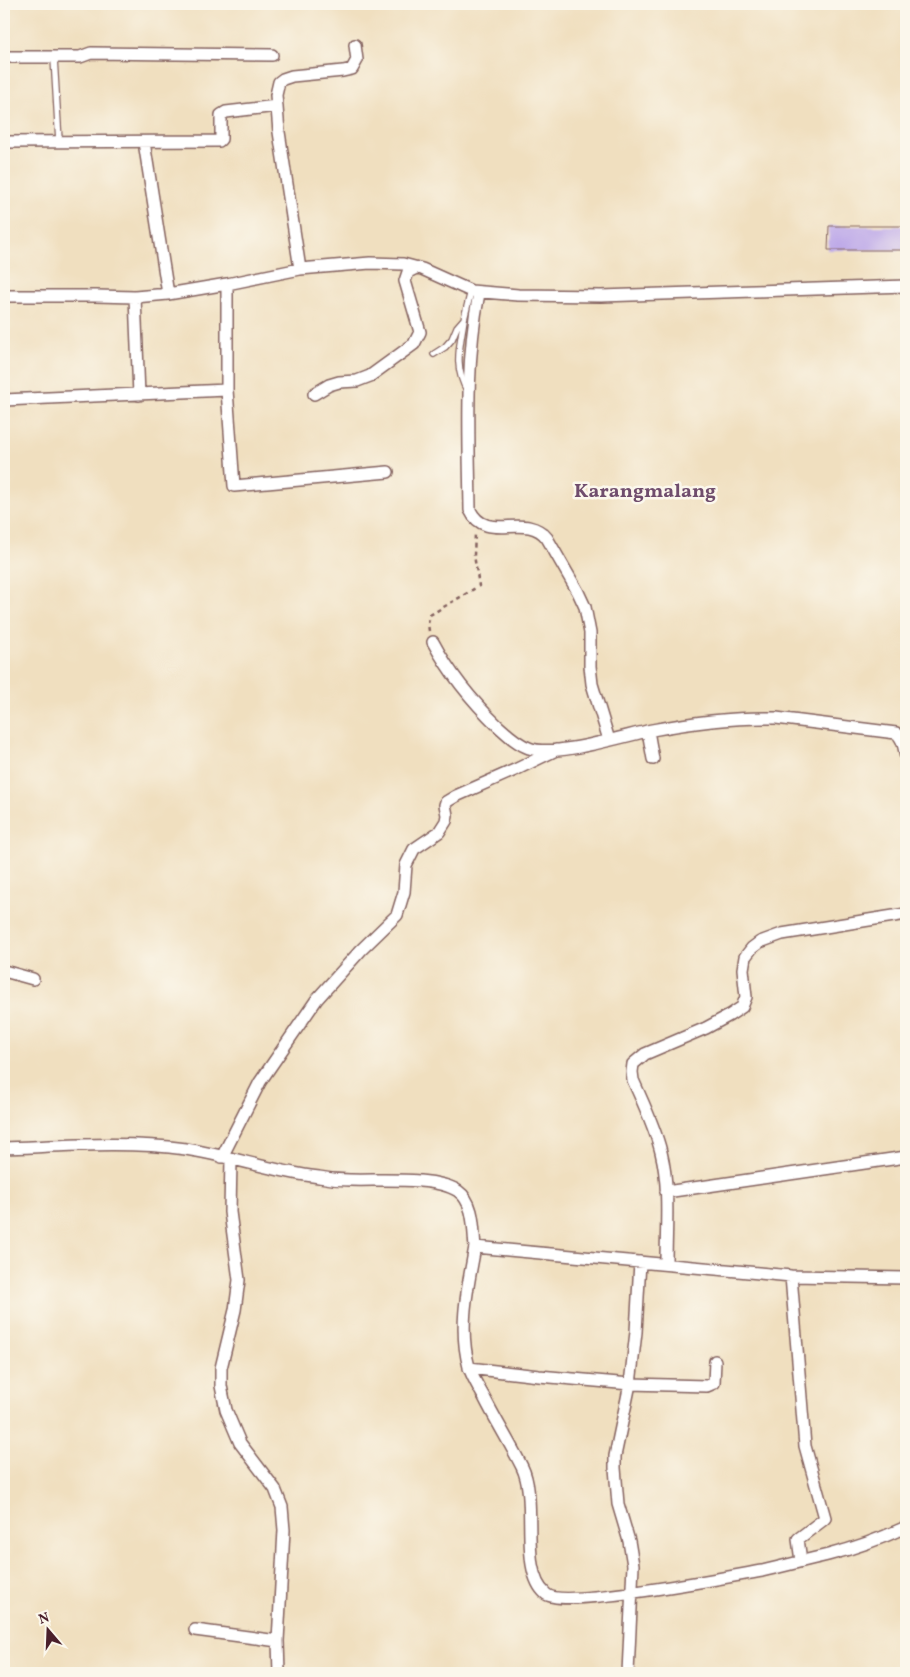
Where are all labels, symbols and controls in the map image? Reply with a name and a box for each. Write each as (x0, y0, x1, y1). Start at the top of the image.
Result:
district label: Karangmalang (574, 478, 716, 506)
north arrow (22, 1604, 72, 1654)
text: N (36, 1608, 52, 1630)

